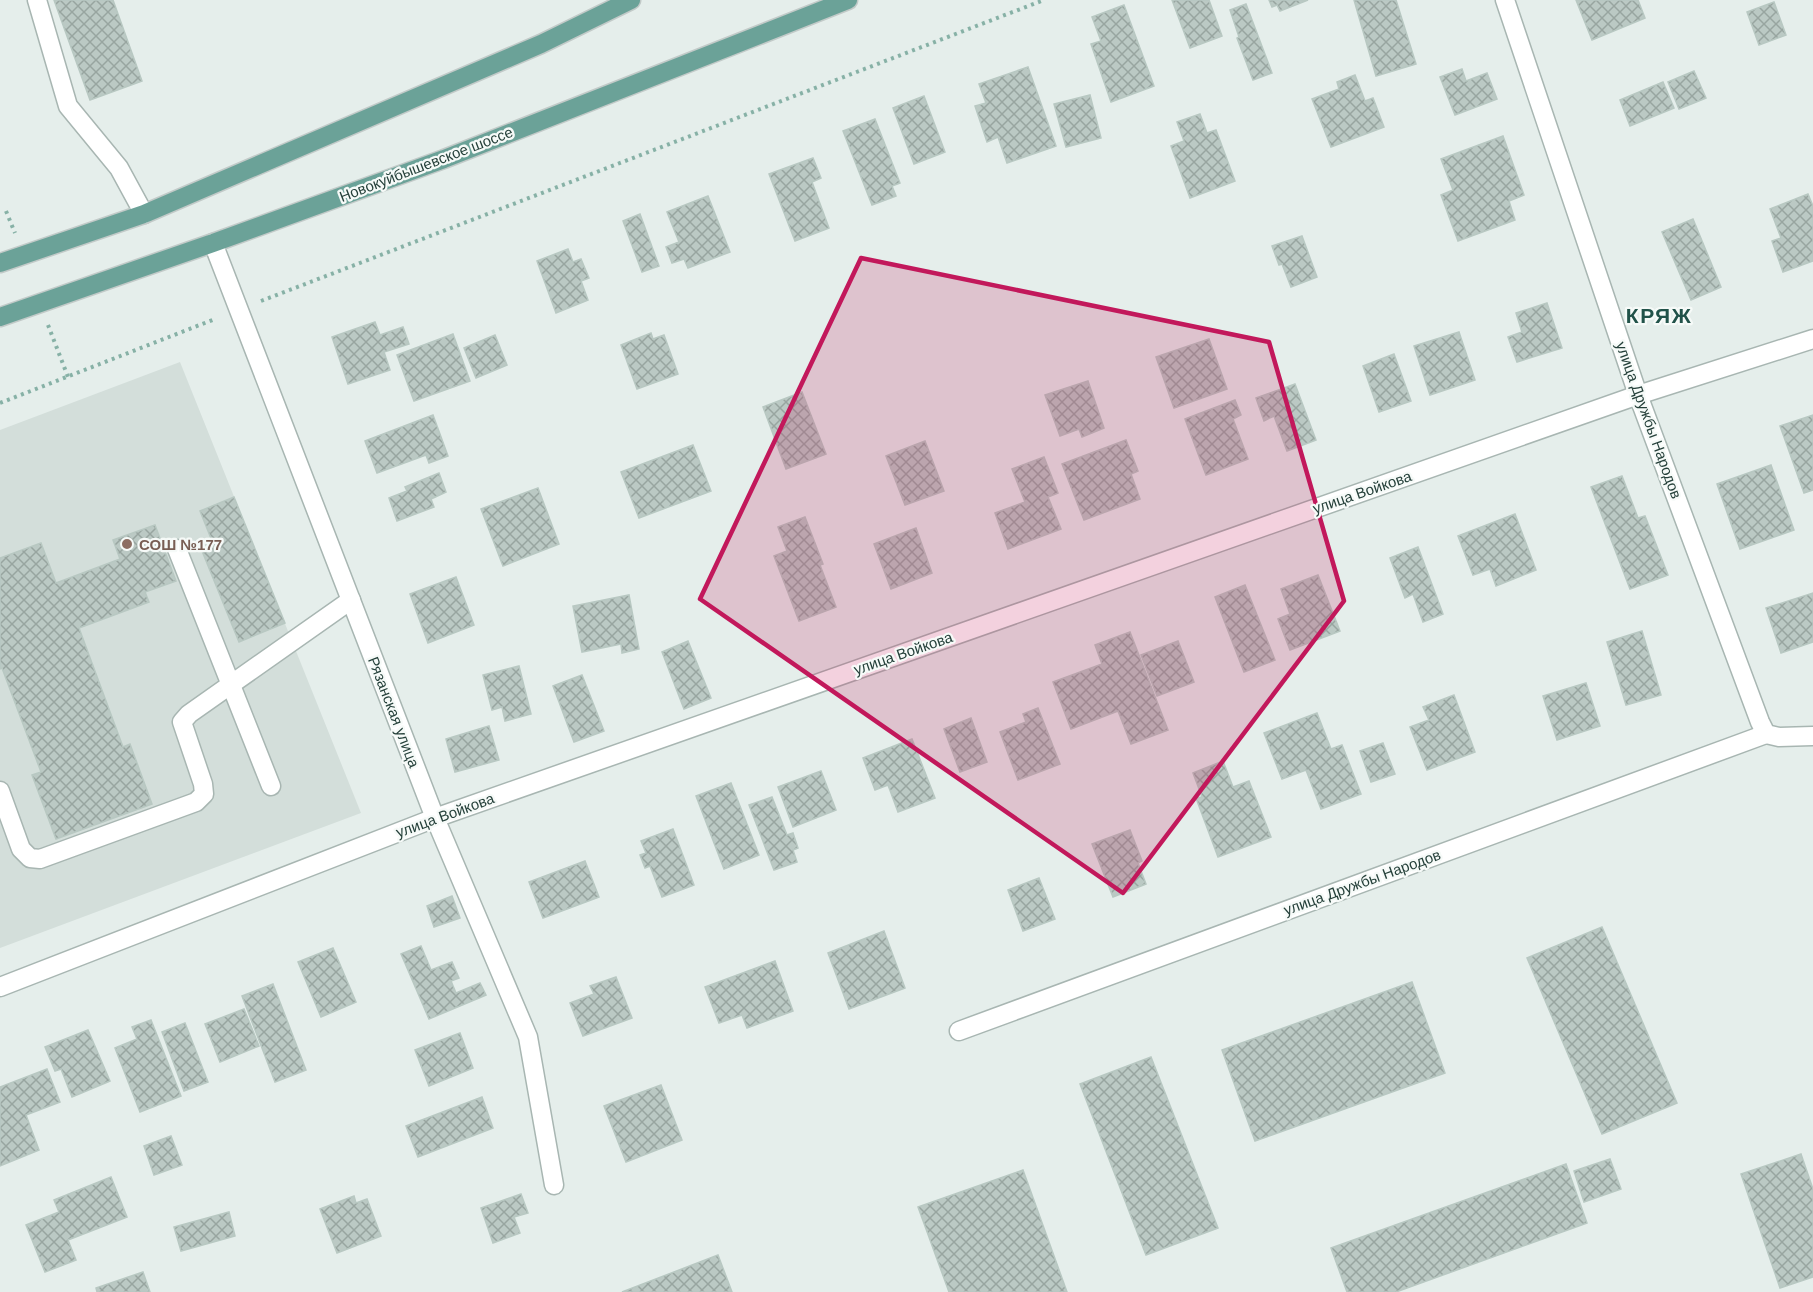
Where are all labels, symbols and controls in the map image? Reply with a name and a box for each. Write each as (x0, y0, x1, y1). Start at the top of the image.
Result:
street label: Новокуйбышевское шоссе (337, 123, 515, 205)
district label: КРЯЖ (1626, 304, 1692, 327)
street label: улица Дружбы Народов (1613, 339, 1685, 501)
street label: улица Войкова (1310, 467, 1414, 517)
place label: СОШ №177 (139, 536, 222, 553)
marker: СОШ №177 (120, 537, 134, 551)
street label: улица Войкова (851, 628, 955, 678)
street label: Рязанская улица (365, 654, 423, 770)
street label: улица Войкова (394, 789, 497, 841)
street label: улица Дружбы Народов (1281, 846, 1443, 918)

